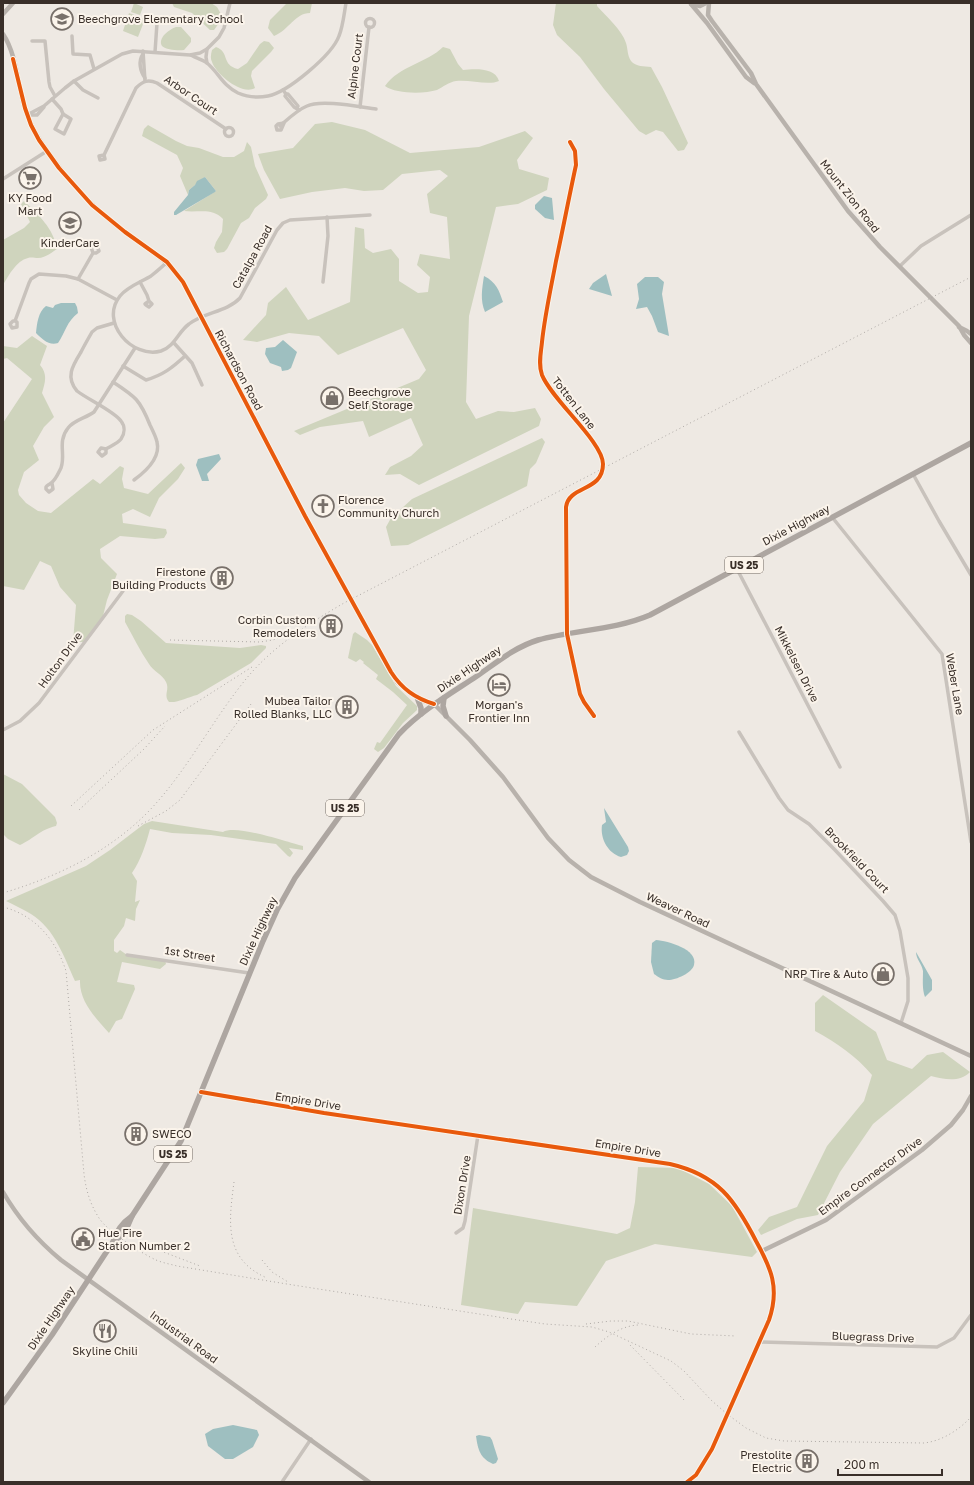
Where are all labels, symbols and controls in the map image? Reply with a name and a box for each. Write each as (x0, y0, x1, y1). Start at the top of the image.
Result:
school or university icon: Beechgrove Elementary School (49, 6, 75, 32)
place label: Beechgrove Elementary School (78, 12, 244, 25)
street label: Alpine Court (344, 32, 365, 99)
street label: Arbor Court (162, 72, 220, 117)
street label: Mount Zion Road (818, 157, 883, 235)
supermarket icon: KY Food Mart (17, 165, 43, 191)
place label: KY Food Mart (8, 191, 52, 217)
school or university icon: KinderCare (57, 210, 83, 236)
street label: Catalpa Road (229, 223, 274, 291)
place label: KinderCare (41, 236, 100, 249)
street label: Richardson Road (213, 327, 266, 412)
street label: Totten Lane (550, 374, 599, 431)
shop icon: Beechgrove Self Storage (319, 385, 345, 411)
place label: Beechgrove Self Storage (348, 385, 413, 411)
church icon: Florence Community Church (310, 493, 336, 519)
place label: Florence Community Church (338, 493, 439, 519)
street label: Dixie Highway (760, 501, 832, 548)
road number: US 25 (725, 557, 763, 573)
place label: Firestone Building Products (112, 565, 206, 591)
building icon: Firestone Building Products (209, 565, 235, 591)
place label: Corbin Custom Remodelers (238, 613, 316, 639)
building icon: Corbin Custom Remodelers (318, 613, 344, 639)
street label: Mikkelsen Drive (773, 624, 822, 704)
street label: Holton Drive (35, 629, 84, 690)
street label: Dixie Highway (434, 642, 503, 695)
street label: Weber Lane (944, 652, 967, 716)
hotel icon: Morgan's Frontier Inn (486, 672, 512, 698)
place label: Mubea Tailor Rolled Blanks, LLC (234, 694, 333, 720)
building icon: Mubea Tailor Rolled Blanks, LLC (334, 694, 360, 720)
place label: Morgan's Frontier Inn (468, 698, 530, 724)
road number: US 25 (326, 800, 364, 816)
street label: Brookfield Court (823, 824, 892, 895)
street label: Weaver Road (644, 889, 712, 930)
street label: Dixie Highway (236, 894, 279, 967)
street label: 1st Street (164, 943, 216, 964)
shop icon: NRP Tire & Auto (870, 961, 896, 987)
place label: NRP Tire & Auto (784, 967, 868, 980)
street label: Empire Drive (274, 1089, 342, 1112)
building icon: SWECO (123, 1121, 149, 1147)
place label: SWECO (152, 1127, 192, 1140)
street label: Empire Connector Drive (815, 1134, 924, 1218)
street label: Empire Drive (594, 1136, 662, 1159)
road number: US 25 (154, 1146, 192, 1162)
street label: Dixon Drive (450, 1154, 473, 1215)
public building icon: Hue Fire Station Number 2 (70, 1226, 96, 1252)
place label: Hue Fire Station Number 2 (98, 1226, 190, 1252)
street label: Dixie Highway (24, 1283, 77, 1352)
street label: Industrial Road (148, 1308, 221, 1366)
restaurant icon: Skyline Chili (92, 1318, 118, 1344)
street label: Bluegrass Drive (831, 1329, 915, 1344)
place label: Skyline Chili (72, 1344, 138, 1357)
place label: Prestolite Electric (740, 1448, 792, 1474)
building icon: Prestolite Electric (794, 1448, 820, 1474)
scale bar (838, 1451, 942, 1477)
text: 200 m (844, 1457, 879, 1472)

